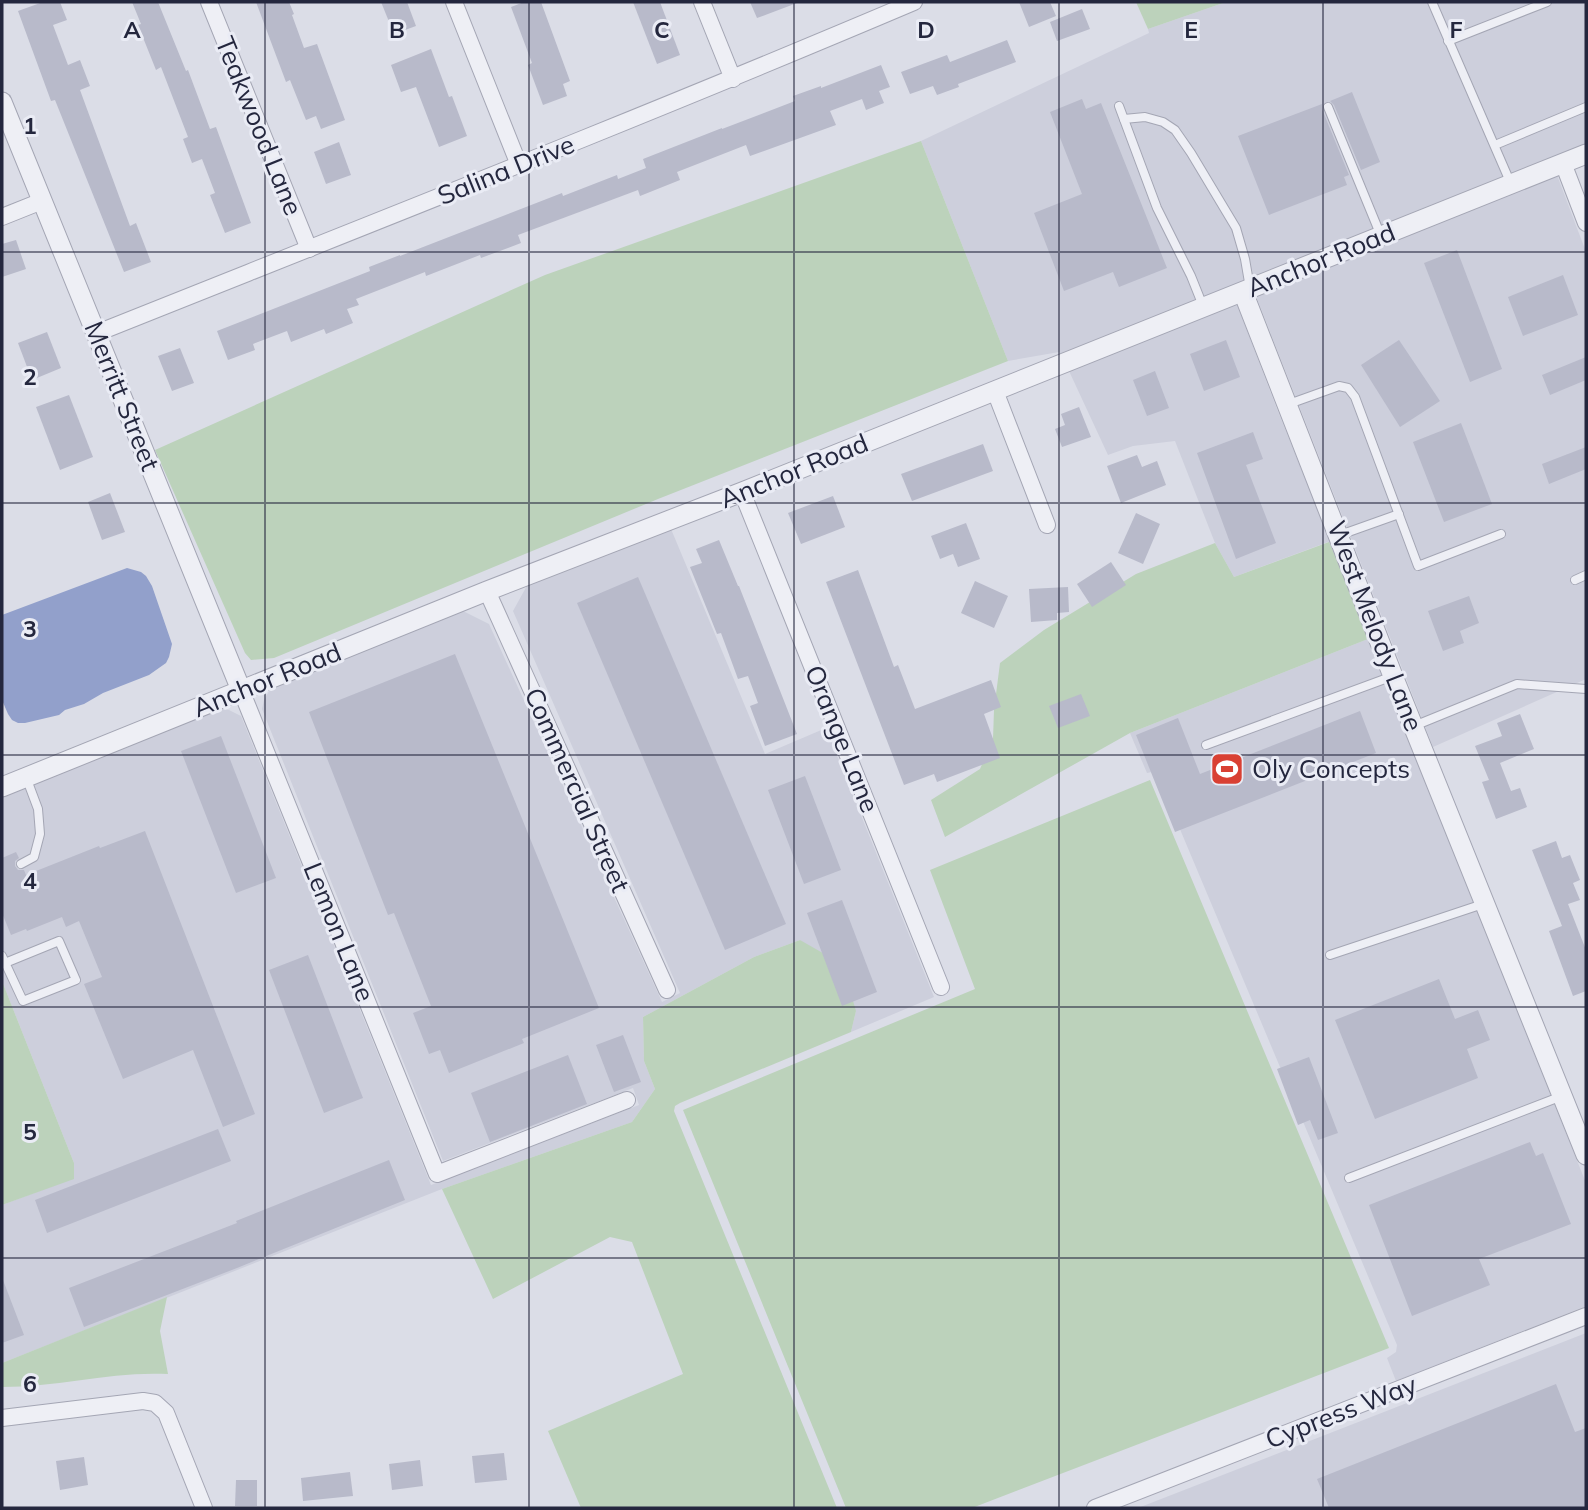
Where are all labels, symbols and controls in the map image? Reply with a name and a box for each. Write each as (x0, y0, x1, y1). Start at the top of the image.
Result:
text: A (123, 15, 141, 44)
text: B (389, 15, 405, 44)
text: C (654, 15, 670, 44)
text: D (917, 15, 935, 44)
text: E (1184, 15, 1198, 44)
text: F (1449, 15, 1463, 44)
street label: Teakwood Lane (209, 32, 310, 220)
text: 1 (23, 111, 37, 140)
street label: Salina Drive (433, 127, 579, 212)
street label: Anchor Road (1242, 215, 1400, 304)
street label: Merritt Street (78, 316, 167, 475)
text: 2 (23, 362, 37, 391)
street label: Anchor Road (715, 426, 873, 515)
street label: West Melody Lane (1320, 516, 1431, 736)
text: 3 (23, 614, 37, 643)
street label: Anchor Road (188, 635, 346, 724)
street label: Orange Lane (798, 660, 887, 817)
street label: Commercial Street (518, 682, 637, 897)
sports icon: Oly Concepts (1208, 750, 1246, 788)
place label: Oly Concepts (1252, 752, 1410, 785)
street label: Lemon Lane (297, 857, 382, 1006)
text: 4 (23, 866, 37, 895)
text: 5 (23, 1117, 37, 1146)
street label: Cypress Way (1261, 1368, 1421, 1455)
text: 6 (23, 1369, 37, 1398)

